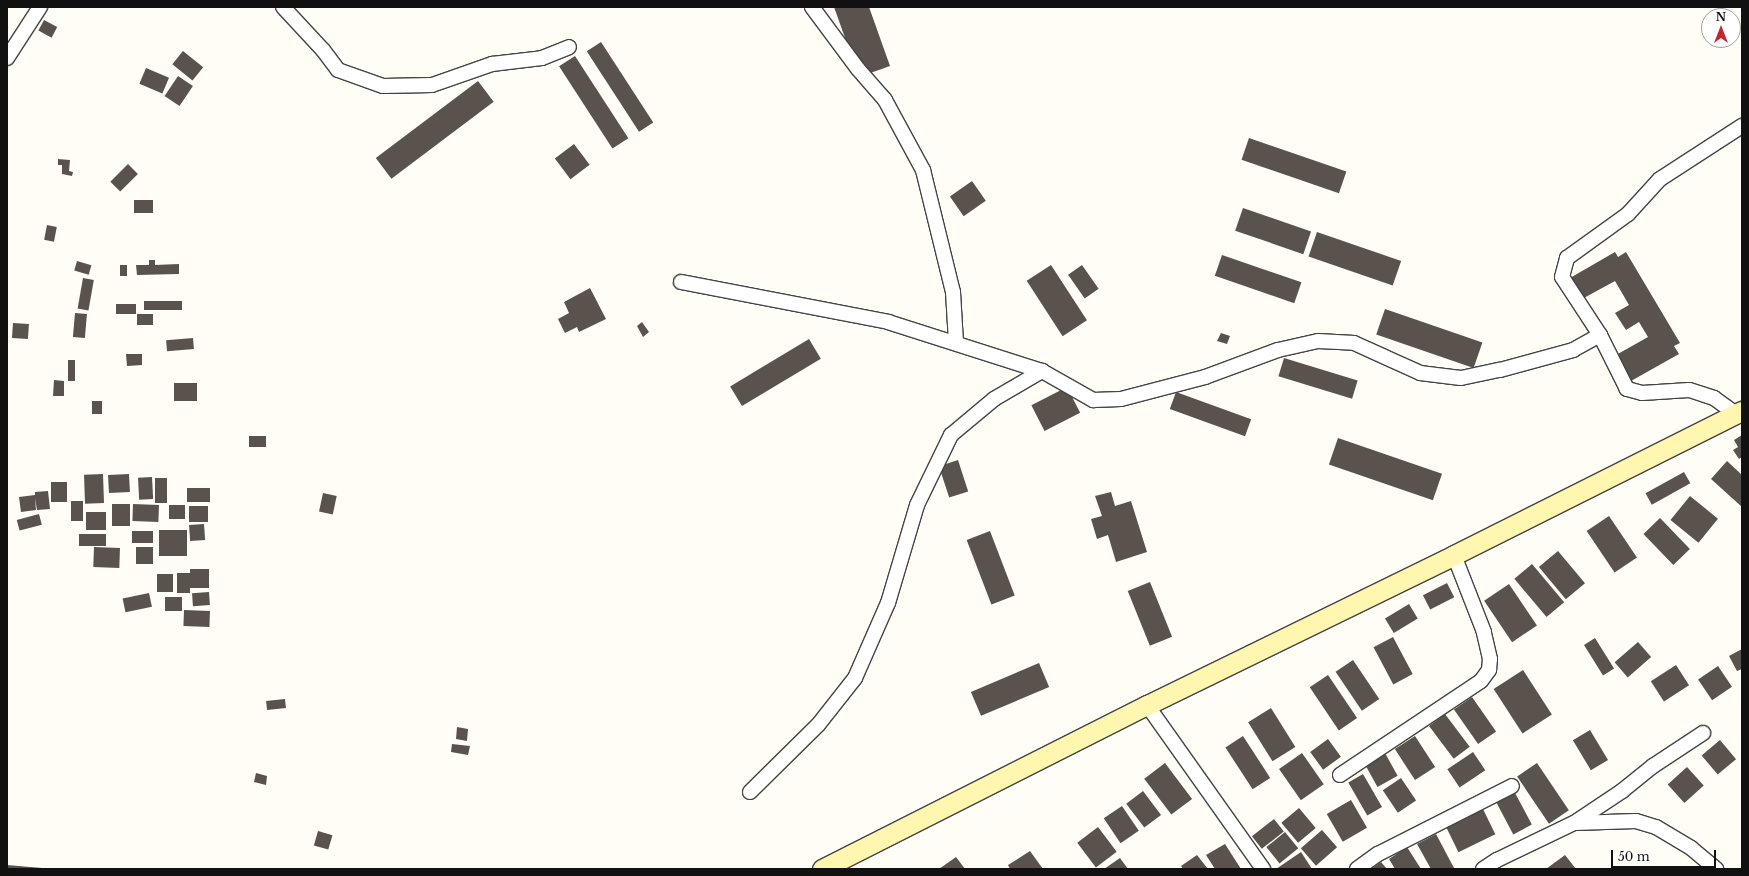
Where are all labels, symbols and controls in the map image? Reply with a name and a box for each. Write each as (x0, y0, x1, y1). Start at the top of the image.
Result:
north arrow (1701, 8, 1741, 48)
text: N (1716, 10, 1726, 24)
scale bar (1613, 842, 1718, 868)
text: 50 m (1618, 849, 1650, 864)

